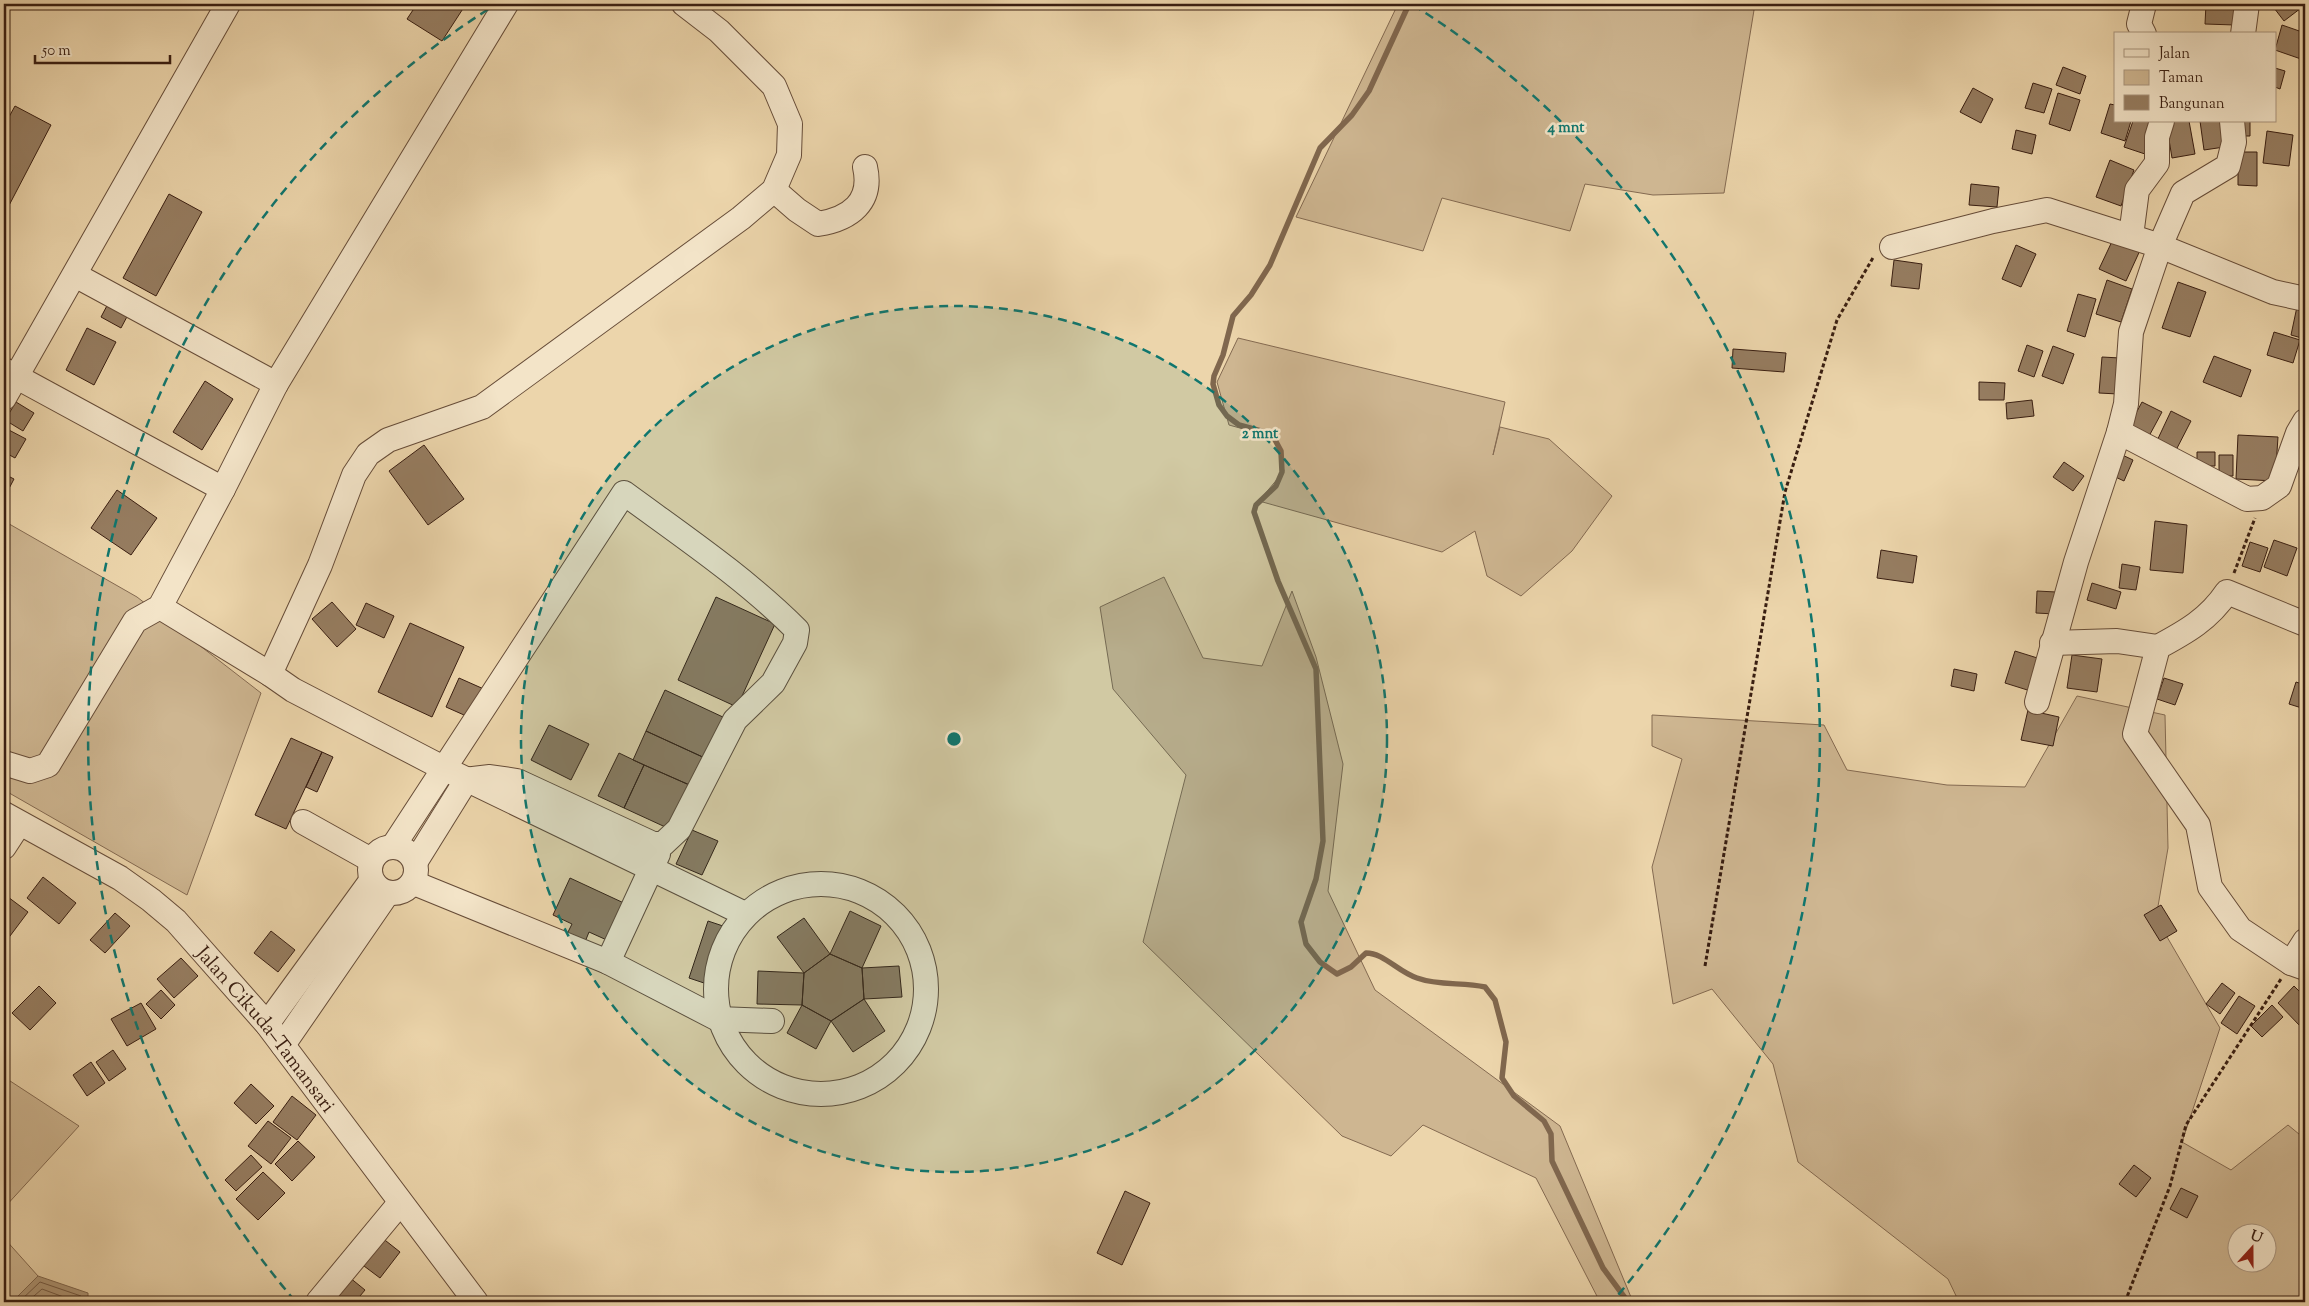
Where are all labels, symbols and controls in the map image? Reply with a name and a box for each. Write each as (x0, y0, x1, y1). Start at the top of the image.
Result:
scale bar (35, 32, 170, 64)
legend (2114, 32, 2276, 122)
text: 50 m (41, 41, 71, 62)
text: Jalan (2158, 44, 2190, 65)
text: Taman (2159, 68, 2203, 89)
text: Bangunan (2159, 94, 2225, 115)
text: 4 mnt (1546, 118, 1585, 139)
text: 2 mnt (1242, 424, 1279, 445)
centre of rings (945, 730, 963, 748)
street label: Jalan Cikuda–Tamansari (187, 940, 341, 1120)
north arrow (2226, 1224, 2276, 1274)
text: U (2247, 1226, 2265, 1249)

